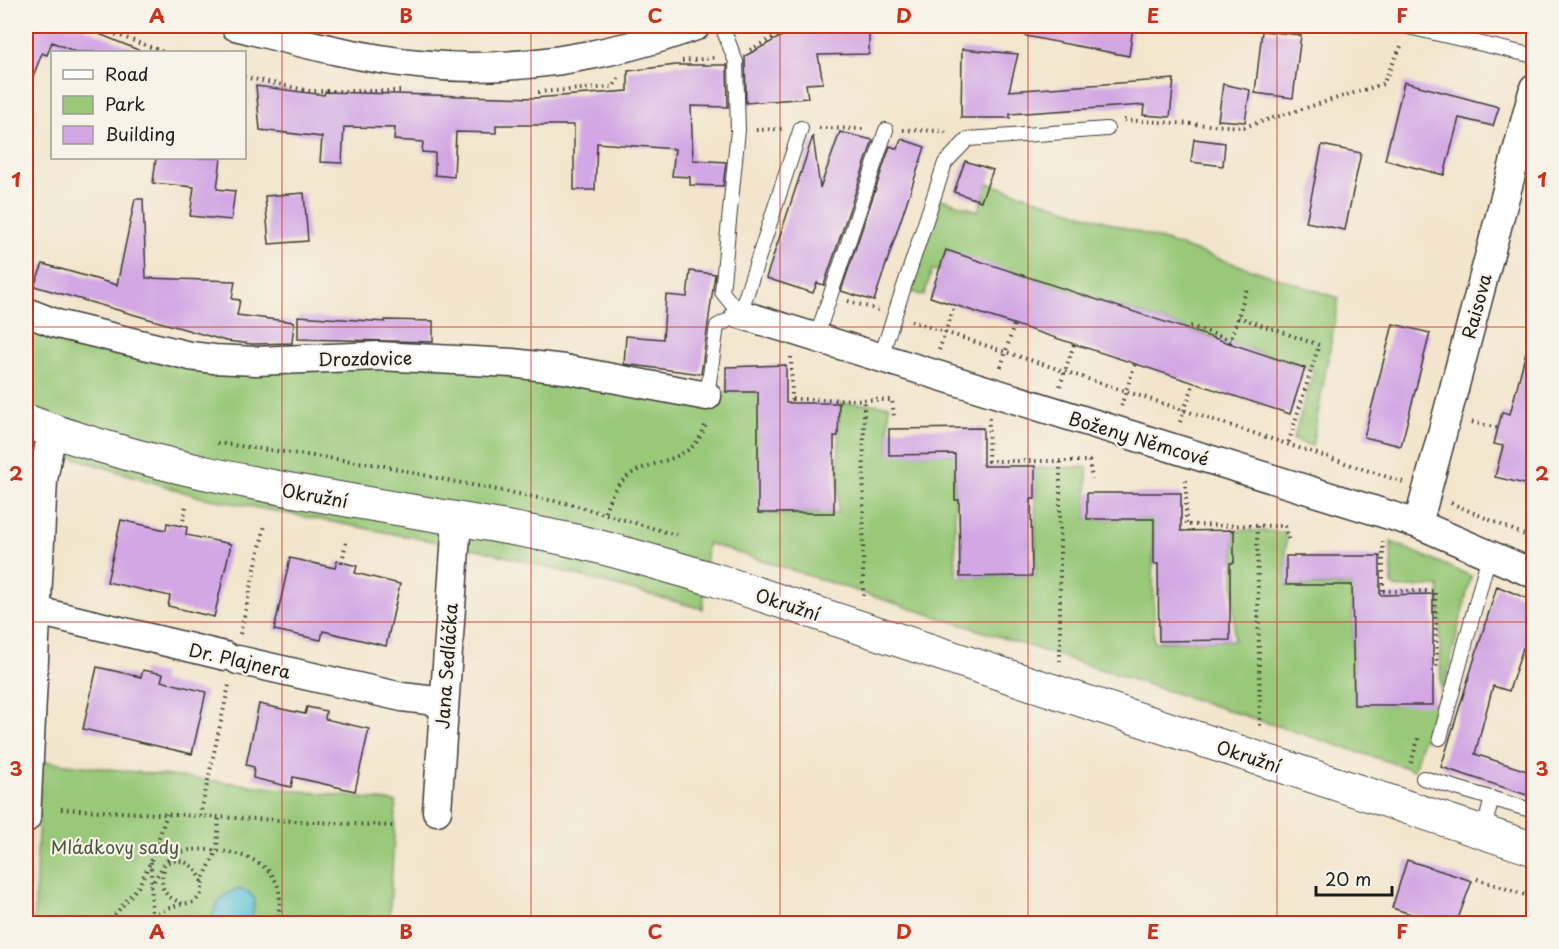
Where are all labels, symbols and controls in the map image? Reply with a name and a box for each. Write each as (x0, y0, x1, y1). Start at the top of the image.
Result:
text: A (149, 0, 165, 30)
text: B (399, 0, 413, 30)
text: C (647, 0, 663, 30)
text: D (896, 0, 912, 30)
text: E (1147, 0, 1159, 30)
text: F (1396, 0, 1408, 30)
legend (51, 51, 246, 159)
text: Road (105, 60, 149, 87)
text: Park (105, 90, 145, 117)
text: Building (105, 120, 175, 147)
text: 1 (11, 164, 21, 194)
text: 1 (1537, 164, 1547, 194)
street label: Raisova (1454, 270, 1498, 342)
street label: Drozdovice (318, 344, 412, 372)
street label: Boženy Němcové (1066, 404, 1212, 472)
text: 2 (9, 458, 23, 488)
text: 2 (1535, 458, 1549, 488)
street label: Okružní (280, 476, 350, 514)
street label: Okružní (752, 581, 824, 627)
street label: Jana Sedláčka (428, 601, 464, 730)
street label: Dr. Plajnera (187, 635, 293, 685)
street label: Okružní (1213, 733, 1285, 779)
text: 3 (9, 753, 23, 783)
text: 3 (1535, 753, 1549, 783)
park label: Mládkovy sady (51, 833, 179, 860)
scale bar (1316, 859, 1392, 897)
text: 20 m (1325, 865, 1371, 892)
text: A (149, 916, 165, 946)
text: B (399, 916, 413, 946)
text: C (647, 916, 663, 946)
text: D (896, 916, 912, 946)
text: E (1147, 916, 1159, 946)
text: F (1396, 916, 1408, 946)

